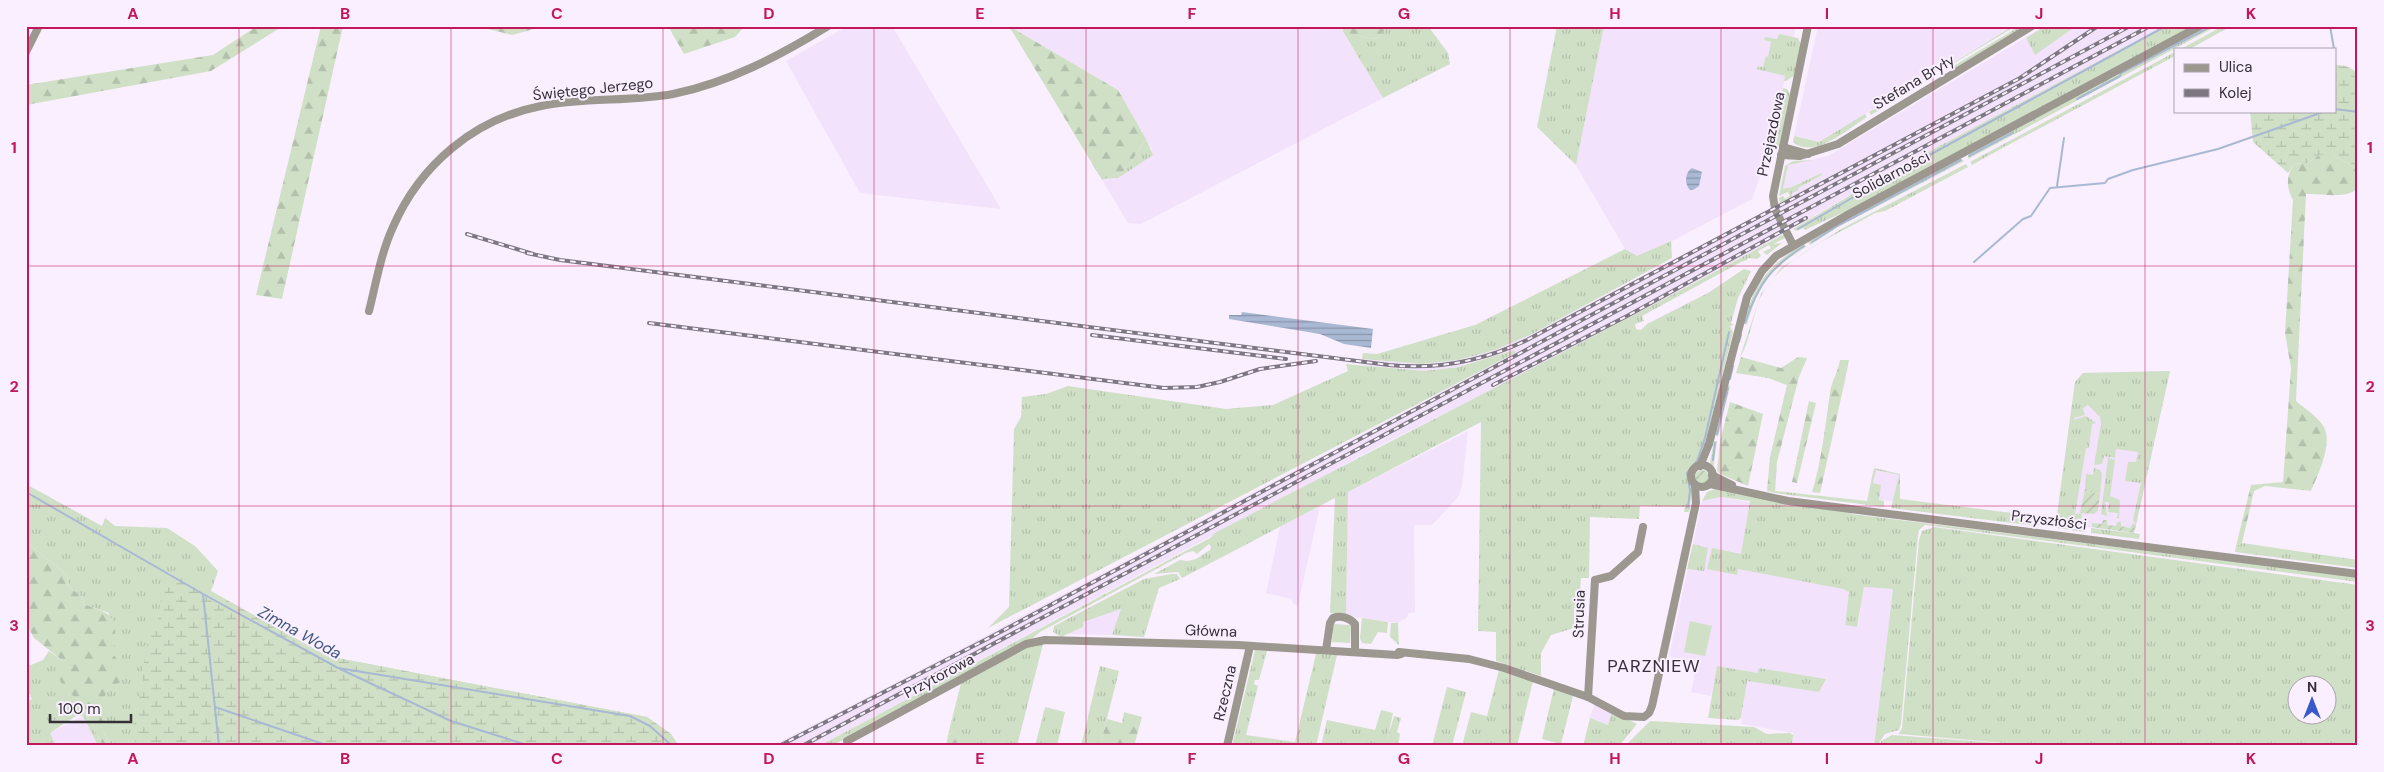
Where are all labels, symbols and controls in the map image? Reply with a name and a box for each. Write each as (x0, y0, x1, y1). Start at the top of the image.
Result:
text: A (127, 3, 139, 24)
text: B (340, 3, 350, 24)
text: C (551, 3, 563, 24)
text: D (763, 3, 775, 24)
text: E (975, 3, 985, 24)
text: F (1188, 3, 1197, 24)
text: G (1398, 3, 1410, 24)
text: H (1609, 3, 1621, 24)
text: I (1825, 3, 1829, 24)
text: J (2035, 3, 2043, 24)
text: K (2246, 3, 2257, 24)
legend (2174, 48, 2336, 112)
street label: Stefana Bryły (1870, 49, 1959, 114)
text: Ulica (2219, 57, 2253, 77)
street label: Świętego Jerzego (532, 73, 654, 105)
text: Kolej (2219, 83, 2252, 103)
street label: Przejazdowa (1752, 90, 1790, 178)
text: 1 (11, 137, 17, 158)
text: 1 (2367, 137, 2373, 158)
street label: Solidarności (1849, 146, 1933, 204)
text: 2 (9, 376, 19, 397)
text: 2 (2365, 376, 2375, 397)
street label: Przyszłości (2010, 505, 2088, 535)
street label: Strusia (1568, 590, 1590, 638)
water label: Zimna Woda (254, 601, 345, 664)
text: 3 (9, 615, 19, 636)
text: 3 (2365, 615, 2375, 636)
street label: Główna (1185, 620, 1237, 642)
street label: Przytorowa (900, 649, 978, 703)
district label: PARZNIEW (1607, 654, 1701, 678)
street label: Rzeczna (1209, 663, 1241, 723)
north arrow (2286, 674, 2336, 724)
text: N (2307, 678, 2317, 696)
scale bar (50, 692, 131, 724)
text: 100 m (58, 699, 101, 719)
text: A (127, 748, 139, 769)
text: B (340, 748, 350, 769)
text: C (551, 748, 563, 769)
text: D (763, 748, 775, 769)
text: E (975, 748, 985, 769)
text: F (1188, 748, 1197, 769)
text: G (1398, 748, 1410, 769)
text: H (1609, 748, 1621, 769)
text: I (1825, 748, 1829, 769)
text: J (2035, 748, 2043, 769)
text: K (2246, 748, 2257, 769)

